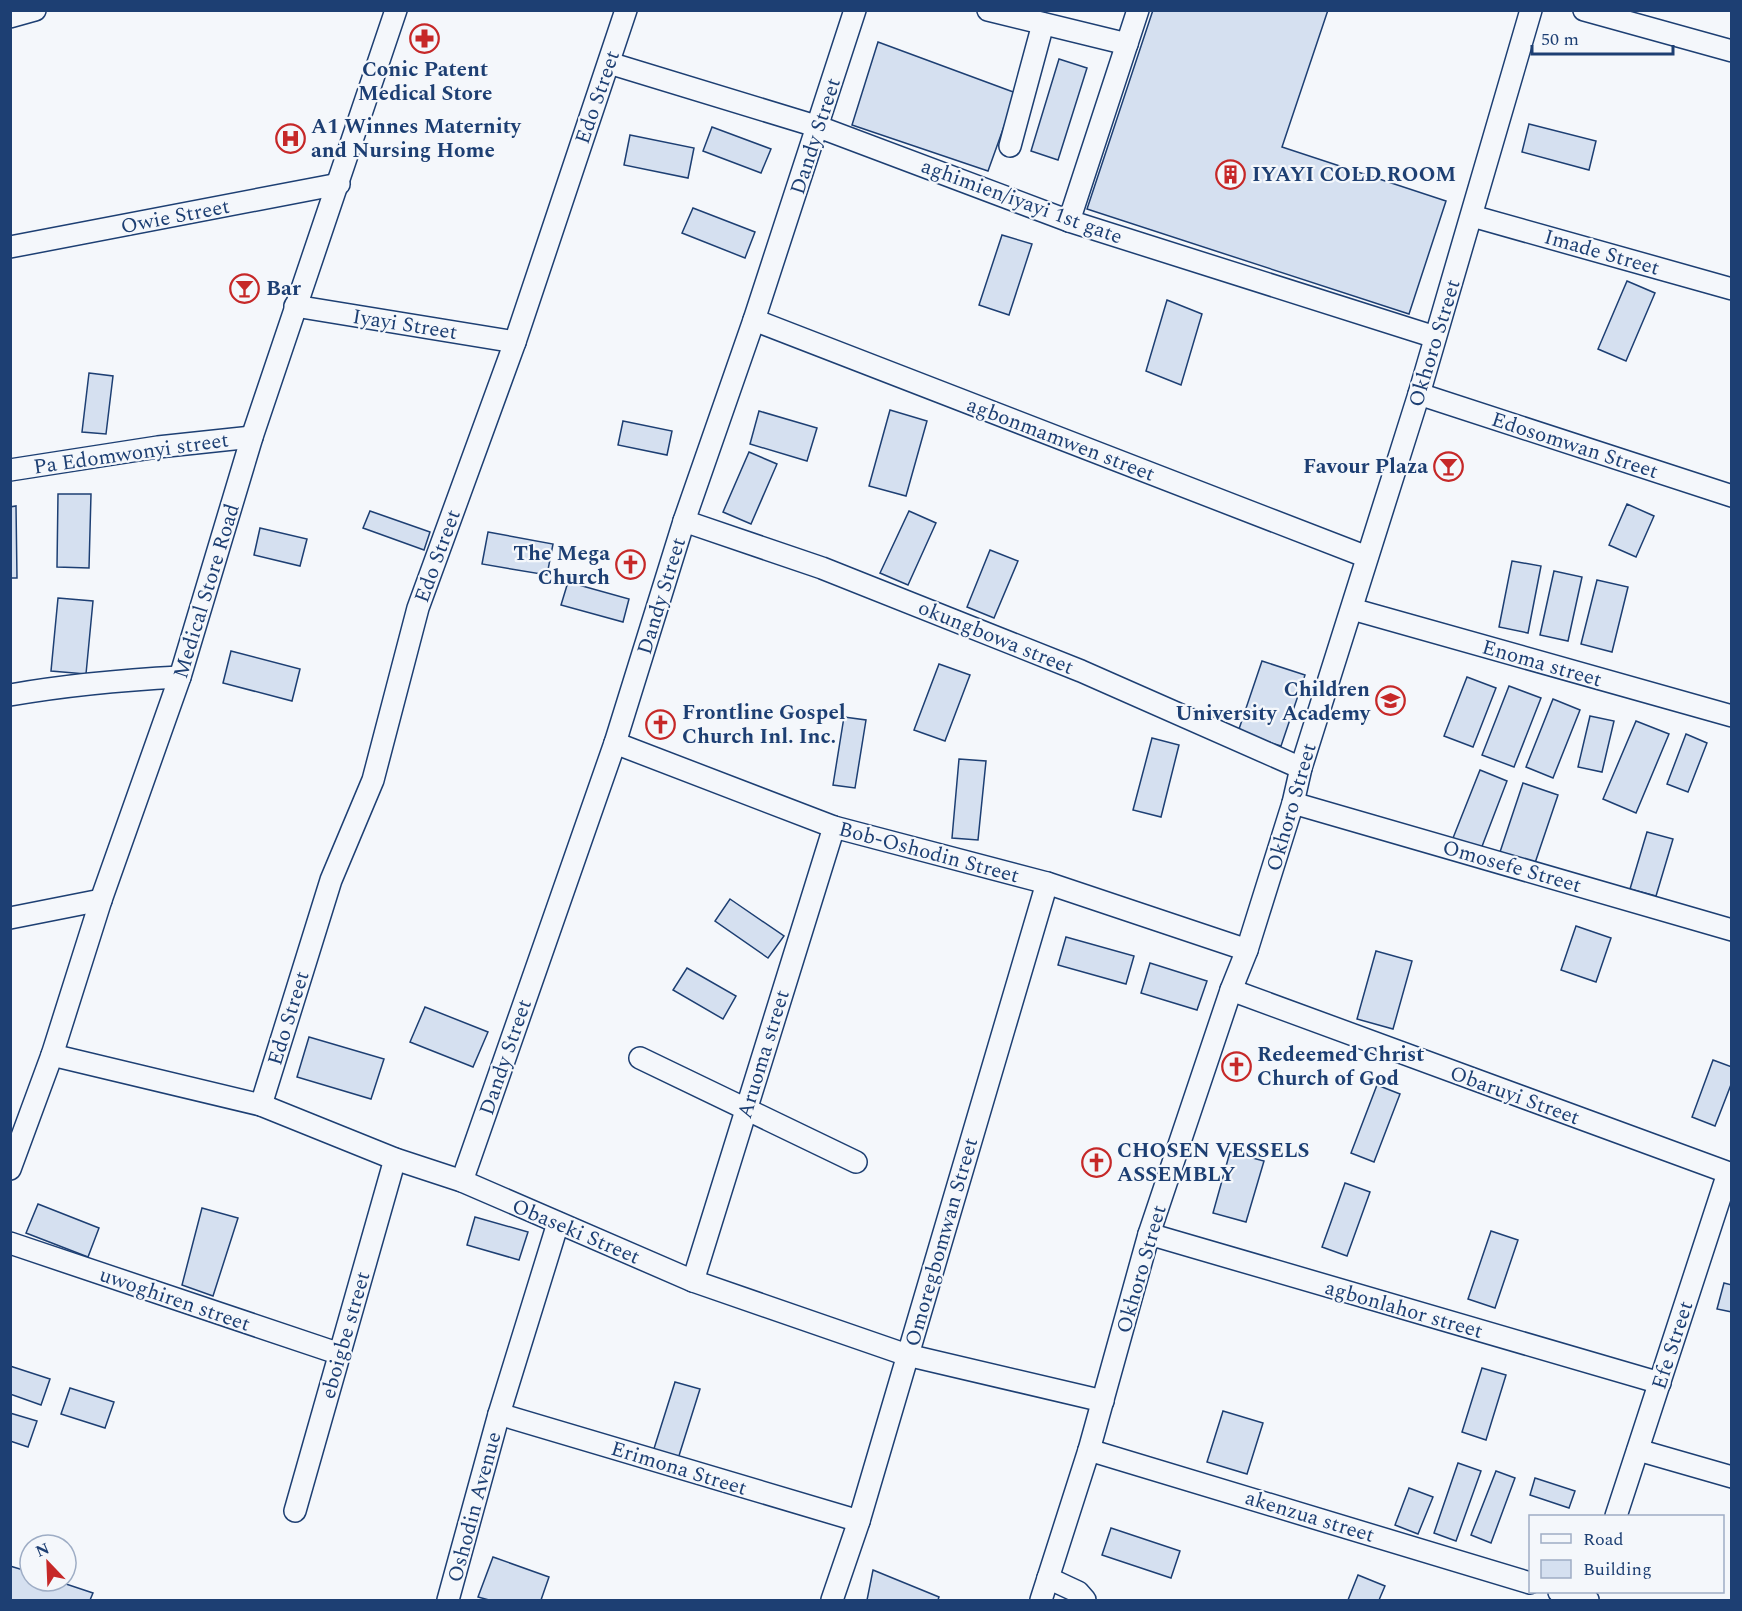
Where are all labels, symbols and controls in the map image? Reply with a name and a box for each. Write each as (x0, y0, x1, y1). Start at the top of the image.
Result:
scale bar (1532, 18, 1673, 56)
pharmacy icon: Conic Patent Medical Store (409, 22, 441, 54)
text: 50 m (1541, 26, 1579, 53)
street label: Edo Street (567, 46, 629, 148)
place label: Conic Patent Medical Store (358, 54, 492, 110)
street label: Dandy Street (782, 74, 850, 199)
place label: A1 Winnes Maternity and Nursing Home (311, 111, 522, 167)
hospital icon: A1 Winnes Maternity and Nursing Home (274, 122, 306, 154)
street label: aghimien/iyayi 1st gate (916, 151, 1127, 253)
building icon: IYAYI COLD ROOM (1215, 158, 1247, 190)
place label: IYAYI COLD ROOM (1252, 159, 1456, 191)
street label: Owie Street (118, 191, 232, 243)
street label: Imade Street (1540, 221, 1663, 285)
bar icon: Bar (229, 272, 261, 304)
place label: Bar (266, 273, 301, 305)
street label: Okhoro Street (1400, 275, 1470, 411)
street label: Iyayi Street (350, 301, 459, 349)
street label: agbonmamwen street (962, 389, 1159, 491)
street label: Edosomwan Street (1487, 404, 1662, 488)
street label: Pa Edomwonyi street (31, 424, 231, 484)
bar icon: Favour Plaza (1433, 450, 1465, 482)
place label: Favour Plaza (1303, 451, 1428, 483)
street label: Medical Store Road (165, 500, 249, 683)
street label: Edo Street (406, 505, 470, 607)
street label: Dandy Street (629, 534, 695, 659)
place label: The Mega Church (513, 538, 610, 594)
church icon: The Mega Church (615, 549, 647, 581)
street label: okungbowa street (913, 592, 1078, 684)
street label: Enoma street (1478, 632, 1605, 696)
place label: Children University Academy (1175, 674, 1371, 730)
school or university icon: Children University Academy (1375, 685, 1407, 717)
place label: Frontline Gospel Church Inl. Inc. (682, 697, 846, 753)
church icon: Frontline Gospel Church Inl. Inc. (645, 708, 677, 740)
street label: Okhoro Street (1258, 739, 1326, 875)
street label: Bob-Oshodin Street (835, 813, 1023, 892)
street label: Omosefe Street (1438, 832, 1585, 902)
street label: Edo Street (259, 967, 318, 1069)
street label: Aruoma street (729, 986, 799, 1123)
street label: Dandy Street (471, 995, 541, 1120)
place label: Redeemed Christ Church of God (1257, 1039, 1424, 1095)
church icon: Redeemed Christ Church of God (1220, 1050, 1252, 1082)
street label: Obaruyi Street (1445, 1058, 1584, 1134)
street label: Omoregbomwan Street (897, 1134, 987, 1351)
place label: CHOSEN VESSELS ASSEMBLY (1117, 1135, 1310, 1191)
church icon: CHOSEN VESSELS ASSEMBLY (1080, 1146, 1112, 1178)
street label: Obaseki Street (507, 1191, 645, 1273)
street label: Okhoro Street (1108, 1201, 1176, 1337)
street label: uwoghiren street (95, 1259, 254, 1341)
street label: eboigbe street (312, 1268, 379, 1403)
street label: agbonlahor street (1321, 1272, 1487, 1348)
street label: Efe Street (1644, 1297, 1702, 1394)
street label: Oshodin Avenue (439, 1428, 510, 1586)
street label: Erimona Street (607, 1433, 751, 1505)
street label: akenzua street (1241, 1482, 1378, 1552)
legend (1529, 1515, 1724, 1593)
text: Road (1583, 1526, 1624, 1553)
north arrow (18, 1533, 78, 1593)
text: N (32, 1537, 53, 1564)
text: Building (1583, 1556, 1652, 1583)

